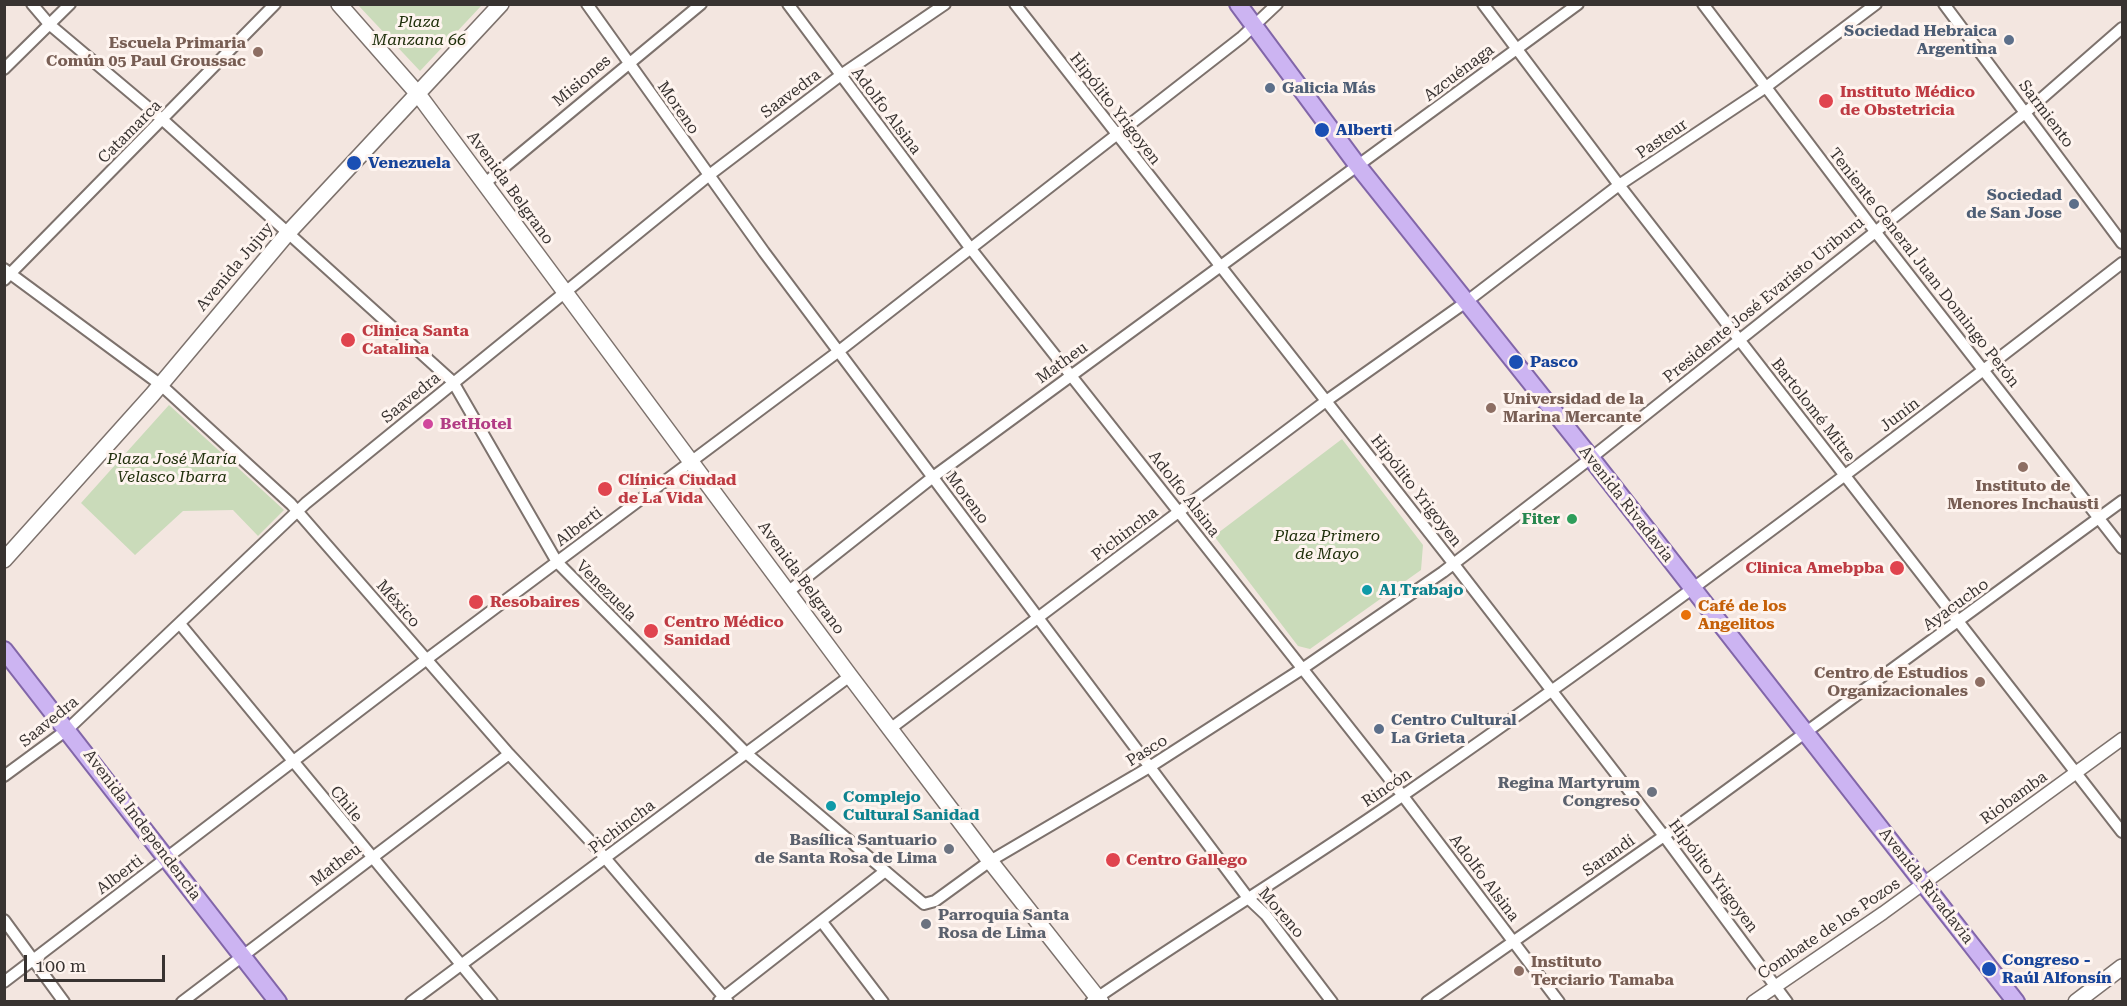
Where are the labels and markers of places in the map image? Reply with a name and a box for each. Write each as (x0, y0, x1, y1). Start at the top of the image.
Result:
place label: Sociedad Hebraica Argentina (1844, 21, 1997, 59)
place label: Escuela Primaria Común 05 Paul Groussac (46, 33, 246, 71)
marker: Sociedad Hebraica Argentina (2002, 33, 2016, 47)
marker: Escuela Primaria Común 05 Paul Groussac (251, 45, 265, 59)
place label: Galicia Más (1282, 78, 1376, 98)
marker: Galicia Más (1263, 81, 1277, 95)
place label: Instituto Médico de Obstetricia (1840, 82, 1975, 120)
marker: Instituto Médico de Obstetricia (1817, 92, 1835, 110)
place label: Alberti (1336, 120, 1392, 140)
marker: Alberti (1313, 121, 1331, 139)
place label: Venezuela (368, 153, 451, 173)
marker: Venezuela (345, 154, 363, 172)
place label: Sociedad de San Jose (1966, 185, 2062, 223)
marker: Sociedad de San Jose (2067, 197, 2081, 211)
place label: Clinica Santa Catalina (362, 321, 469, 359)
marker: Clinica Santa Catalina (339, 331, 357, 349)
place label: Pasco (1530, 352, 1578, 372)
marker: Pasco (1507, 353, 1525, 371)
place label: Universidad de la Marina Mercante (1503, 389, 1644, 427)
marker: Universidad de la Marina Mercante (1484, 401, 1498, 415)
place label: BetHotel (440, 414, 512, 434)
marker: BetHotel (421, 417, 435, 431)
marker: Instituto de Menores Inchausti (2016, 460, 2030, 474)
place label: Clínica Ciudad de La Vida (618, 470, 736, 508)
place label: Instituto de Menores Inchausti (1947, 476, 2099, 514)
marker: Clínica Ciudad de La Vida (596, 480, 614, 498)
place label: Fiter (1522, 509, 1560, 529)
marker: Fiter (1565, 512, 1579, 526)
place label: Clinica Amebpba (1746, 558, 1884, 578)
marker: Clinica Amebpba (1888, 559, 1906, 577)
place label: Al Trabajo (1379, 580, 1463, 600)
marker: Al Trabajo (1360, 583, 1374, 597)
place label: Resobaires (490, 592, 580, 612)
marker: Resobaires (467, 593, 485, 611)
place label: Café de los Angelitos (1698, 596, 1787, 634)
marker: Café de los Angelitos (1679, 608, 1693, 622)
place label: Centro Médico Sanidad (664, 612, 784, 650)
marker: Centro Médico Sanidad (642, 622, 660, 640)
place label: Centro de Estudios Organizacionales (1814, 663, 1968, 701)
marker: Centro de Estudios Organizacionales (1973, 675, 1987, 689)
place label: Centro Cultural La Grieta (1391, 710, 1517, 748)
marker: Centro Cultural La Grieta (1372, 722, 1386, 736)
place label: Regina Martyrum Congreso (1498, 773, 1640, 811)
marker: Regina Martyrum Congreso (1645, 785, 1659, 799)
place label: Complejo Cultural Sanidad (843, 787, 979, 825)
marker: Complejo Cultural Sanidad (824, 799, 838, 813)
place label: Basílica Santuario de Santa Rosa de Lima (755, 830, 937, 868)
marker: Basílica Santuario de Santa Rosa de Lima (942, 842, 956, 856)
place label: Centro Gallego (1126, 850, 1247, 870)
marker: Centro Gallego (1104, 851, 1122, 869)
place label: Parroquia Santa Rosa de Lima (938, 905, 1069, 943)
marker: Parroquia Santa Rosa de Lima (919, 917, 933, 931)
place label: Congreso - Raúl Alfonsín (2002, 950, 2112, 988)
place label: Instituto Terciario Tamaba (1531, 952, 1674, 990)
marker: Congreso - Raúl Alfonsín (1980, 960, 1998, 978)
marker: Instituto Terciario Tamaba (1512, 964, 1526, 978)

